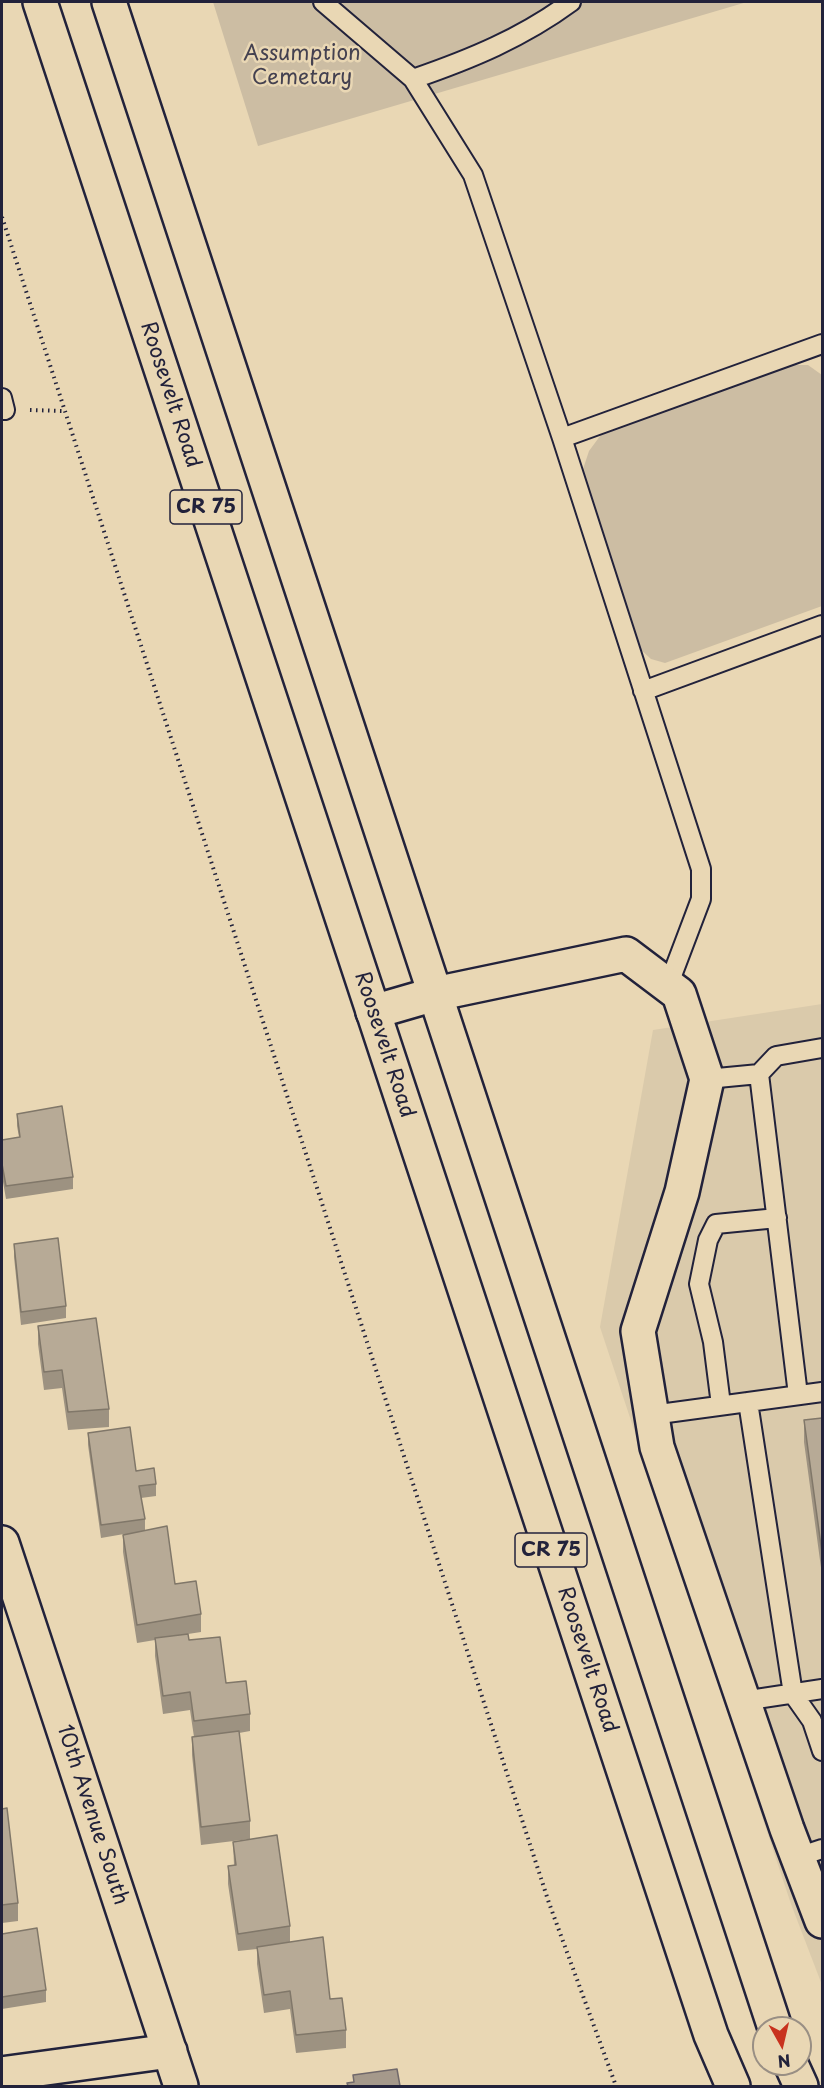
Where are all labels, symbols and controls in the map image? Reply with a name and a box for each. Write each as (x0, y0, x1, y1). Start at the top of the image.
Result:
park label: Assumption Cemetary (243, 41, 361, 91)
street label: Roosevelt Road (134, 319, 206, 471)
road number: CR 75 (170, 490, 242, 524)
street label: Roosevelt Road (348, 969, 420, 1121)
road number: CR 75 (515, 1533, 587, 1567)
street label: Roosevelt Road (551, 1584, 623, 1736)
street label: 10th Avenue South (51, 1722, 133, 1908)
north arrow (752, 2016, 812, 2076)
text: N (776, 2049, 792, 2075)

